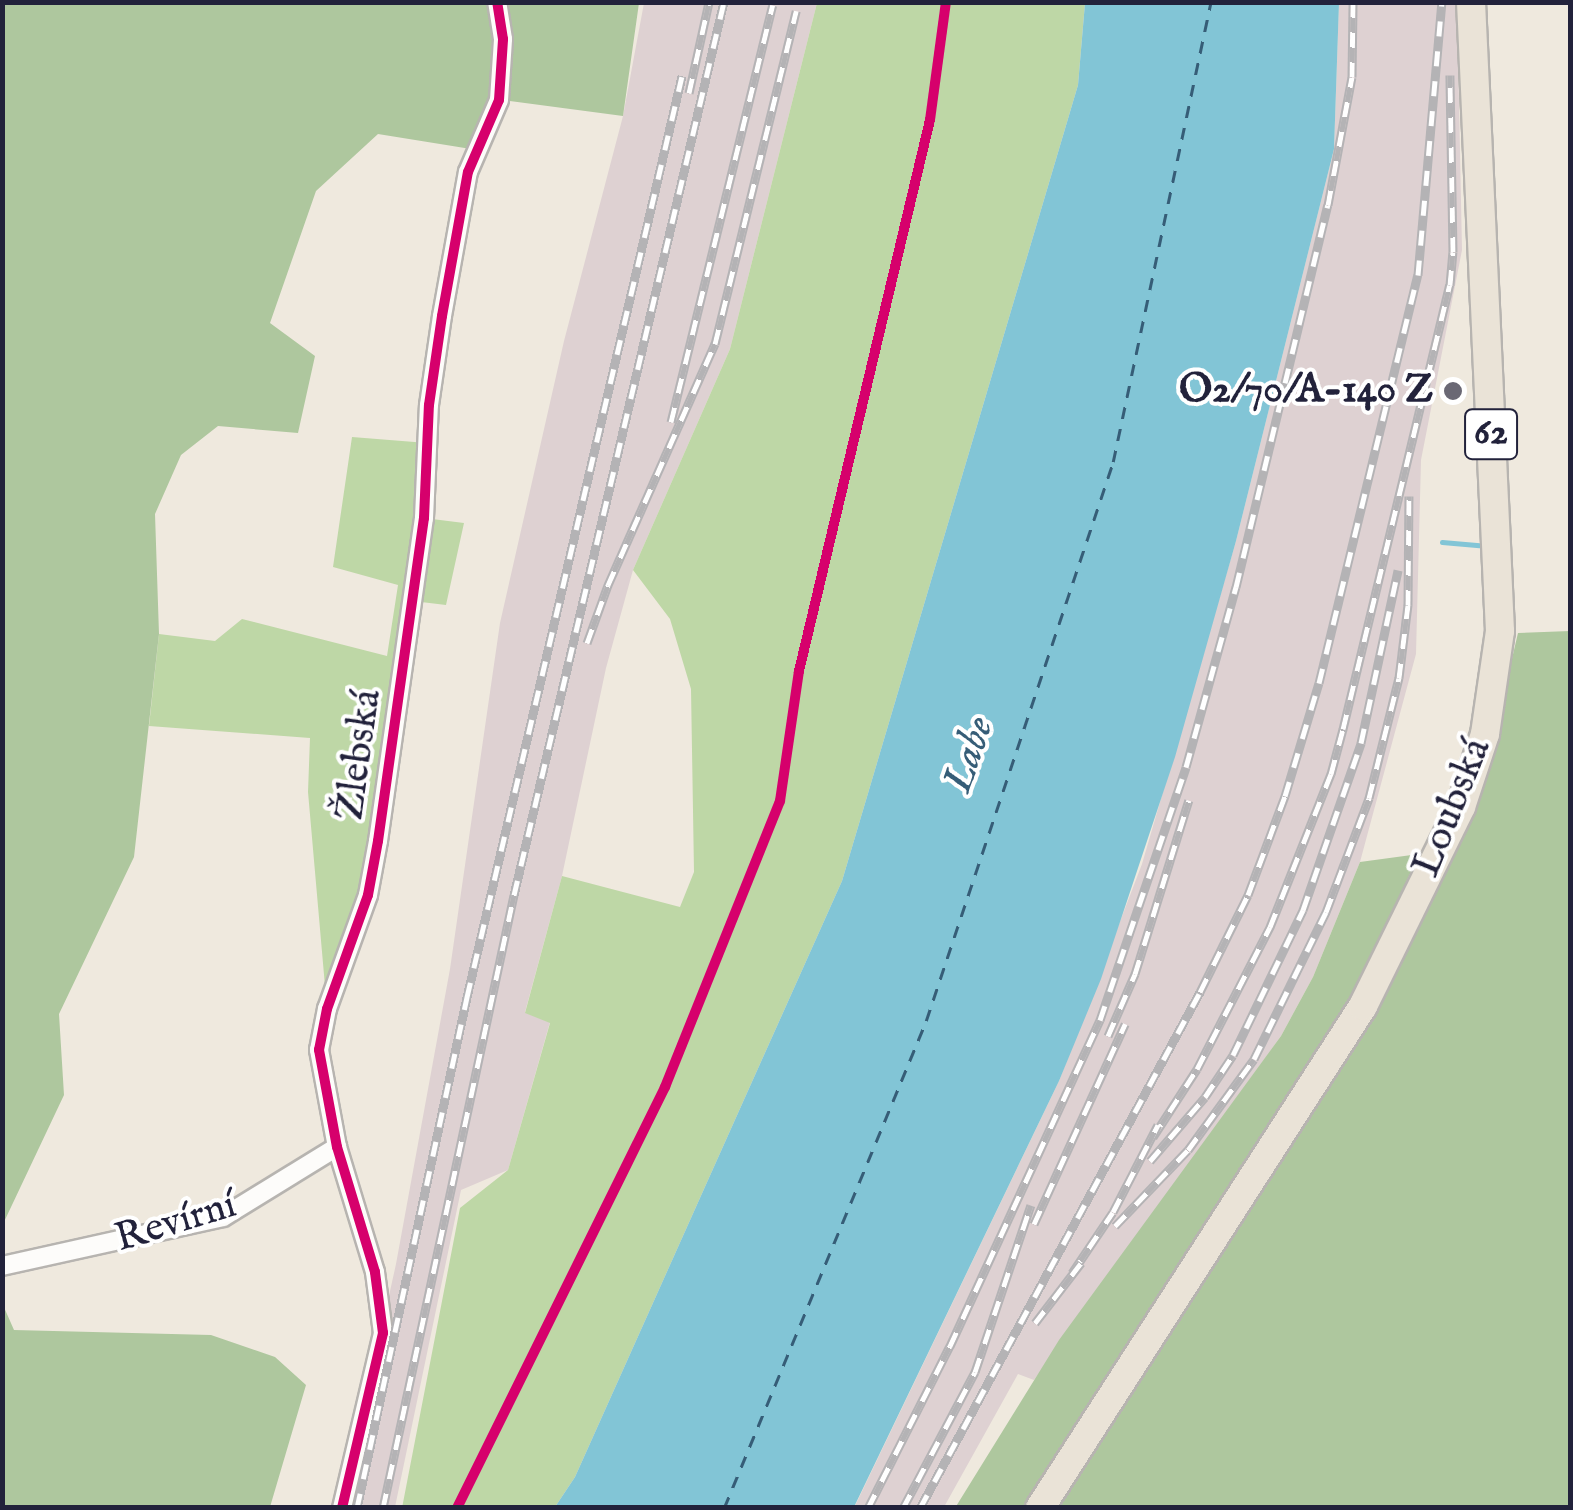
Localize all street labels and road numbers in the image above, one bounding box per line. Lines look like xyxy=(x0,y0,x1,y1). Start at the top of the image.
road number: 62 xyxy=(1464,401,1518,467)
street label: Žlebská xyxy=(327,687,393,823)
street label: Loubská xyxy=(1404,732,1502,884)
street label: Revírní xyxy=(110,1182,242,1264)

